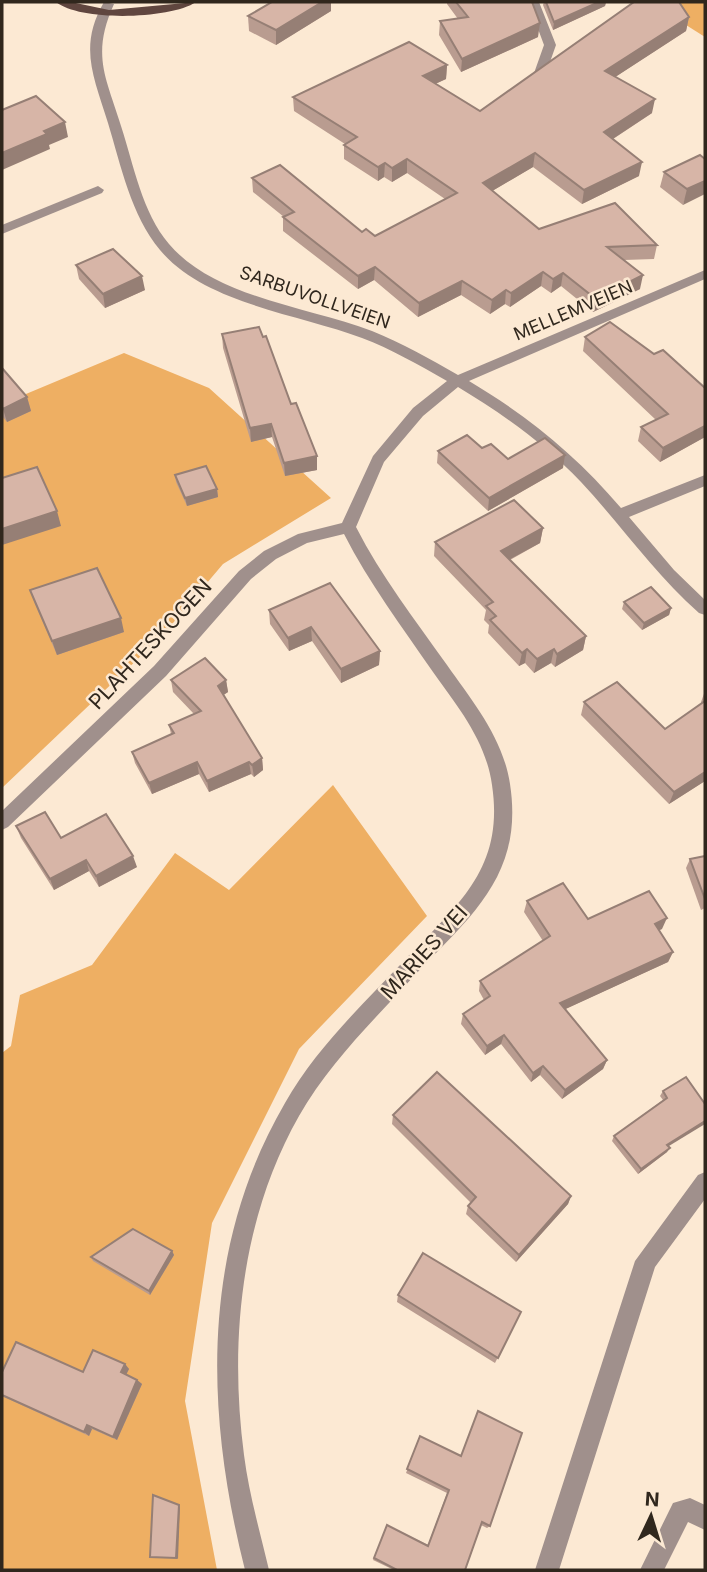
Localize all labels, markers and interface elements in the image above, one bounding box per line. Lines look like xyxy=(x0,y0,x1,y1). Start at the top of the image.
street label: SARBUVOLLVEIEN xyxy=(237,261,393,333)
street label: MELLEMVEIEN xyxy=(510,276,636,344)
street label: PLAHTESKOGEN xyxy=(83,574,217,714)
street label: MARIES VEI xyxy=(375,900,473,1004)
north arrow xyxy=(616,1481,686,1551)
text: N xyxy=(644,1488,660,1512)

